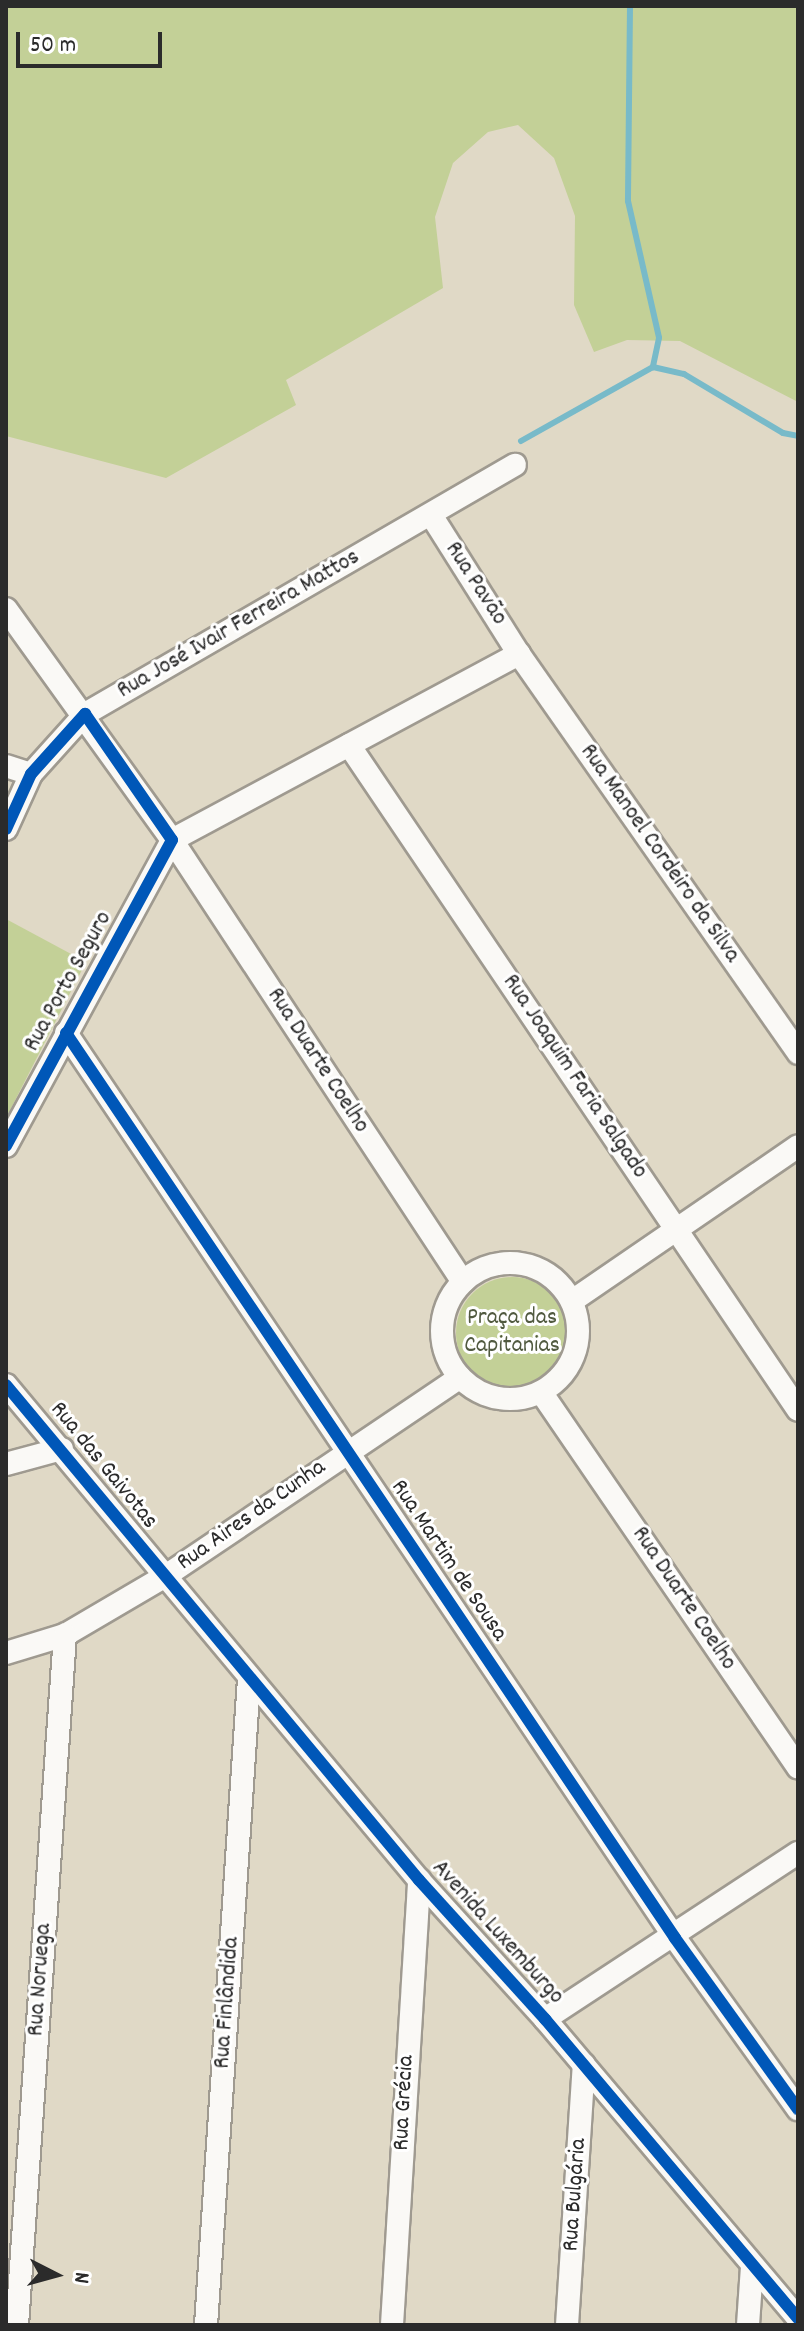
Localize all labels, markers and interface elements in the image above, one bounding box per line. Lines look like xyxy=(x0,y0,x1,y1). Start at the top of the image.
scale bar xyxy=(20,16,166,66)
text: 50 m xyxy=(30,29,76,63)
street label: Rua Pavão xyxy=(437,537,513,631)
street label: Rua José Ivair Ferreira Mattos xyxy=(113,544,365,706)
street label: Rua Manoel Cordeiro da Silva xyxy=(573,739,745,969)
street label: Rua Porto Seguro xyxy=(19,907,119,1057)
street label: Rua Joaquim Faria Salgado xyxy=(495,969,653,1185)
street label: Rua Duarte Coelho xyxy=(259,983,375,1139)
park label: Praça das Capitanias xyxy=(464,1305,560,1361)
street label: Rua das Gaivotas xyxy=(43,1396,163,1536)
street label: Rua Aires da Cunha xyxy=(172,1454,332,1578)
street label: Rua Martim de Sousa xyxy=(383,1475,513,1647)
street label: Rua Duarte Coelho xyxy=(624,1522,742,1676)
street label: Avenida Luxemburgo xyxy=(425,1855,569,2011)
street label: Rua Noruega xyxy=(23,1923,59,2037)
street label: Rua Finlândida xyxy=(209,1936,247,2070)
street label: Rua Grécia xyxy=(388,2055,422,2151)
street label: Rua Bulgária xyxy=(558,2138,594,2252)
north arrow xyxy=(16,2235,96,2315)
text: N xyxy=(64,2271,96,2285)

